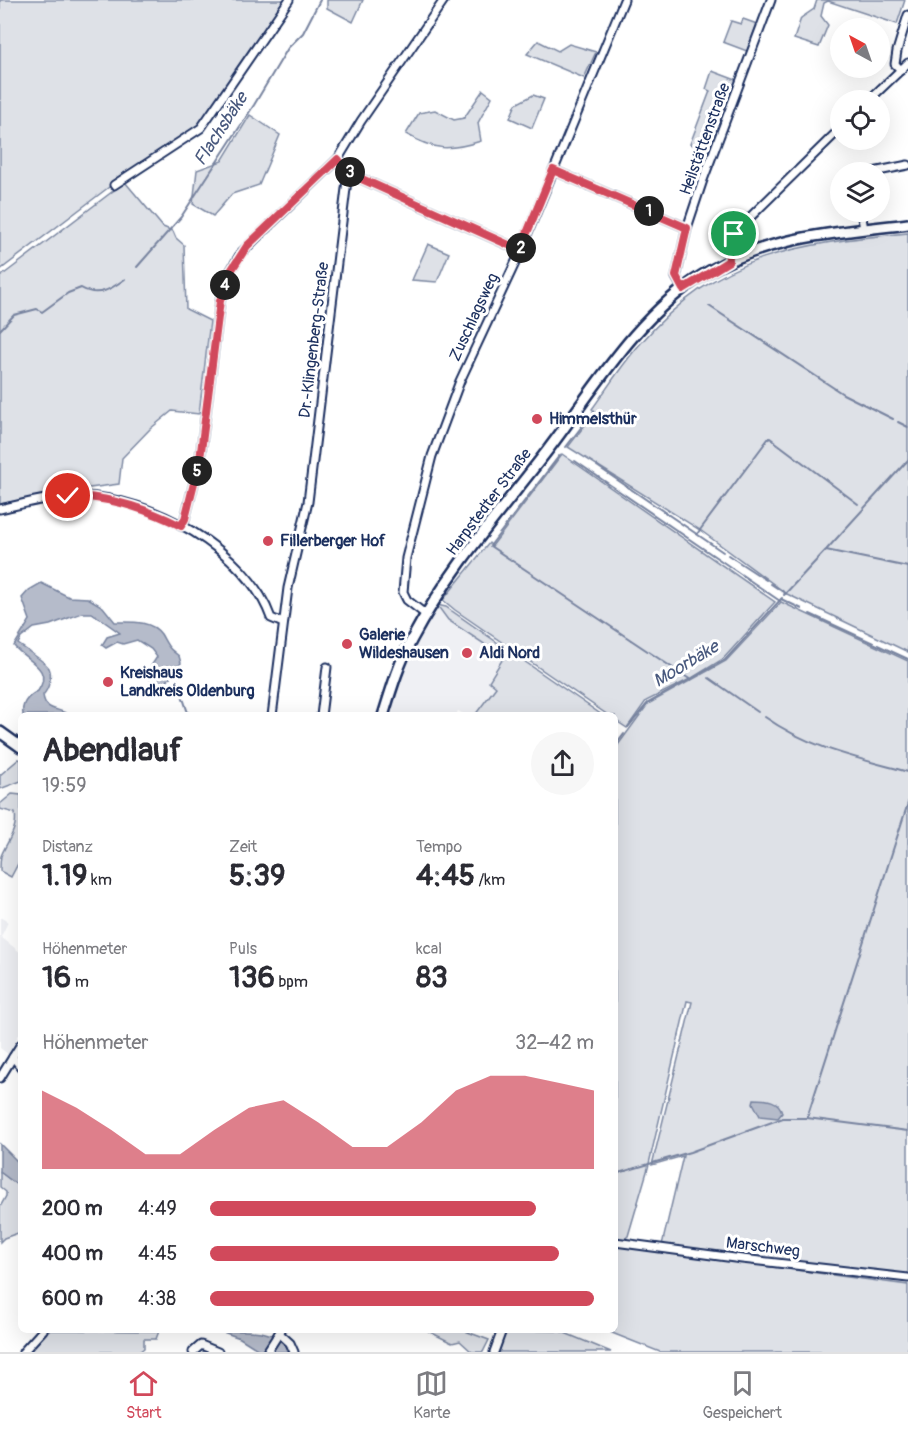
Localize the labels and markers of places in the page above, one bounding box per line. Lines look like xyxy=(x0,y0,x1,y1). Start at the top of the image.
pin: 3 xyxy=(335,157,365,187)
pin: 1 xyxy=(634,196,664,226)
pin xyxy=(708,208,759,259)
pin: 2 xyxy=(506,233,536,263)
pin: 4 xyxy=(210,270,240,300)
place label: Himmelsthür xyxy=(549,409,637,429)
marker: Himmelsthür xyxy=(530,412,544,426)
pin: 5 xyxy=(182,456,212,486)
pin xyxy=(42,470,93,521)
place label: Fillerberger Hof xyxy=(280,531,386,551)
marker: Fillerberger Hof xyxy=(261,534,275,548)
place label: Galerie Wildeshausen xyxy=(359,625,449,663)
marker: Galerie Wildeshausen xyxy=(340,637,354,651)
place label: Aldi Nord xyxy=(479,643,540,663)
marker: Aldi Nord xyxy=(460,646,474,660)
place label: Kreishaus Landkreis Oldenburg xyxy=(120,663,255,701)
marker: Kreishaus Landkreis Oldenburg xyxy=(101,675,115,689)

